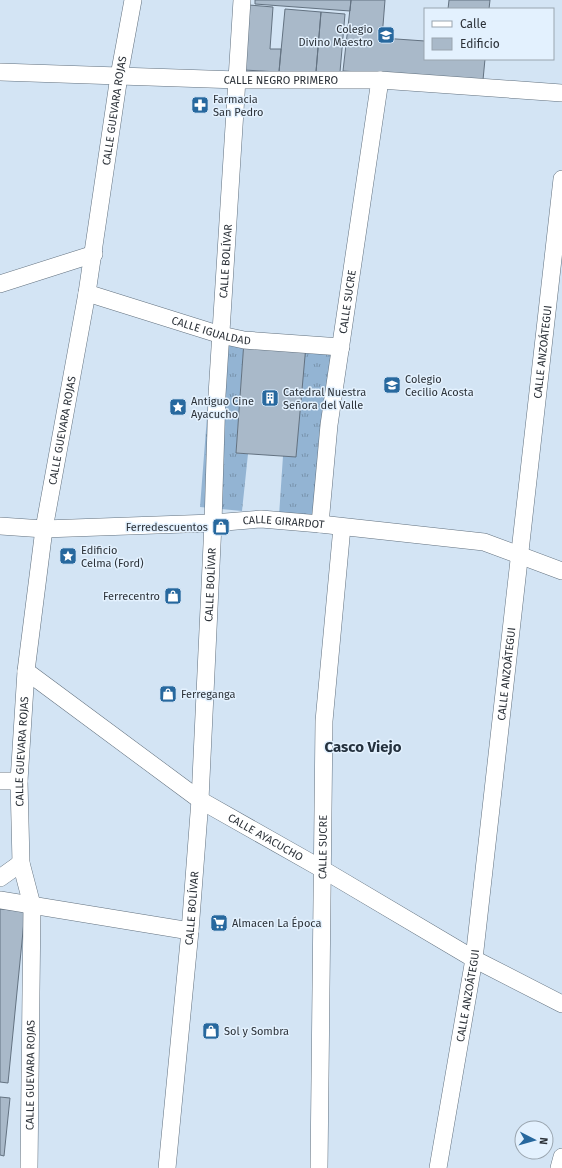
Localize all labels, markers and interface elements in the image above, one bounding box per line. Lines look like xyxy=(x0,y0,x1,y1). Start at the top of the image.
legend xyxy=(424,8,554,60)
text: Calle xyxy=(460,17,487,31)
place label: Colegio Divino Maestro xyxy=(299,23,373,49)
school or university icon: Colegio Divino Maestro xyxy=(376,25,396,45)
text: Edificio xyxy=(460,37,500,51)
street label: CALLE GUEVARA ROJAS xyxy=(100,55,130,166)
street label: CALLE NEGRO PRIMERO xyxy=(223,74,338,87)
place label: Farmacia San Pedro xyxy=(213,93,263,119)
pharmacy icon: Farmacia San Pedro xyxy=(190,95,210,115)
street label: CALLE BOLÍVAR xyxy=(217,223,235,299)
street label: CALLE SUCRE xyxy=(337,269,359,335)
street label: CALLE ANZOÁTEGUI xyxy=(531,305,555,399)
street label: CALLE IGUALDAD xyxy=(170,314,251,347)
place label: Colegio Cecilio Acosta xyxy=(405,373,474,399)
street label: CALLE GUEVARA ROJAS xyxy=(46,375,79,486)
school or university icon: Colegio Cecilio Acosta xyxy=(382,375,402,395)
place label: Catedral Nuestra Señora del Valle xyxy=(283,386,366,412)
building icon: Catedral Nuestra Señora del Valle xyxy=(260,388,280,408)
place label: Antiguo Cine Ayacucho xyxy=(191,395,254,421)
place icon: Antiguo Cine Ayacucho xyxy=(168,397,188,417)
street label: CALLE GIRARDOT xyxy=(242,513,325,531)
shop icon: Ferredescuentos xyxy=(211,517,231,537)
place label: Ferredescuentos xyxy=(126,521,208,534)
place label: Edificio Celma (Ford) xyxy=(81,544,144,570)
place icon: Edificio Celma (Ford) xyxy=(58,546,78,566)
street label: CALLE BOLÍVAR xyxy=(202,547,219,622)
shop icon: Ferrecentro xyxy=(163,586,183,606)
place label: Ferrecentro xyxy=(103,590,160,603)
street label: CALLE ANZOÁTEGUI xyxy=(495,627,518,721)
shop icon: Ferreganga xyxy=(158,684,178,704)
place label: Ferreganga xyxy=(181,688,236,701)
street label: CALLE GUEVARA ROJAS xyxy=(13,696,31,807)
district label: Casco Viejo xyxy=(324,738,402,756)
street label: CALLE AYACUCHO xyxy=(225,811,305,864)
street label: CALLE SUCRE xyxy=(316,815,330,879)
street label: CALLE BOLÍVAR xyxy=(183,870,202,946)
supermarket icon: Almacen La Época xyxy=(209,913,229,933)
place label: Almacen La Época xyxy=(232,916,321,930)
street label: CALLE ANZOÁTEGUI xyxy=(454,949,482,1043)
street label: CALLE GUEVARA ROJAS xyxy=(23,1020,38,1130)
shop icon: Sol y Sombra xyxy=(201,1021,221,1041)
place label: Sol y Sombra xyxy=(224,1025,289,1038)
north arrow xyxy=(514,1120,554,1160)
text: N xyxy=(537,1137,550,1145)

